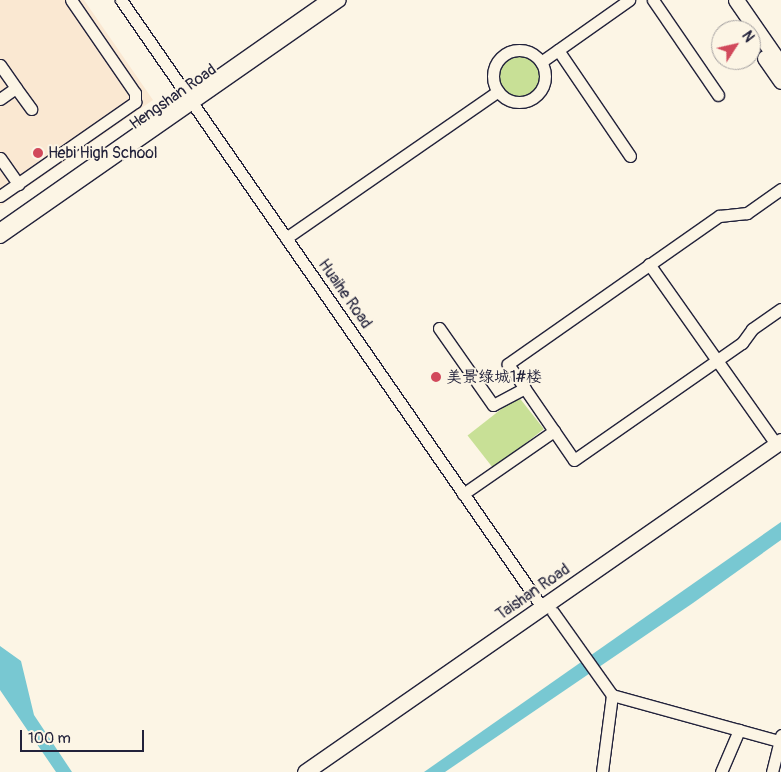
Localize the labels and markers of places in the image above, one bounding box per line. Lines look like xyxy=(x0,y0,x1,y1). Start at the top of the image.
place label: Hebi High School xyxy=(48,143,158,163)
marker: Hebi High School xyxy=(32,147,44,159)
place label: 美景绿城1#楼 xyxy=(446,367,542,387)
marker: 美景绿城1#楼 xyxy=(430,371,442,383)

